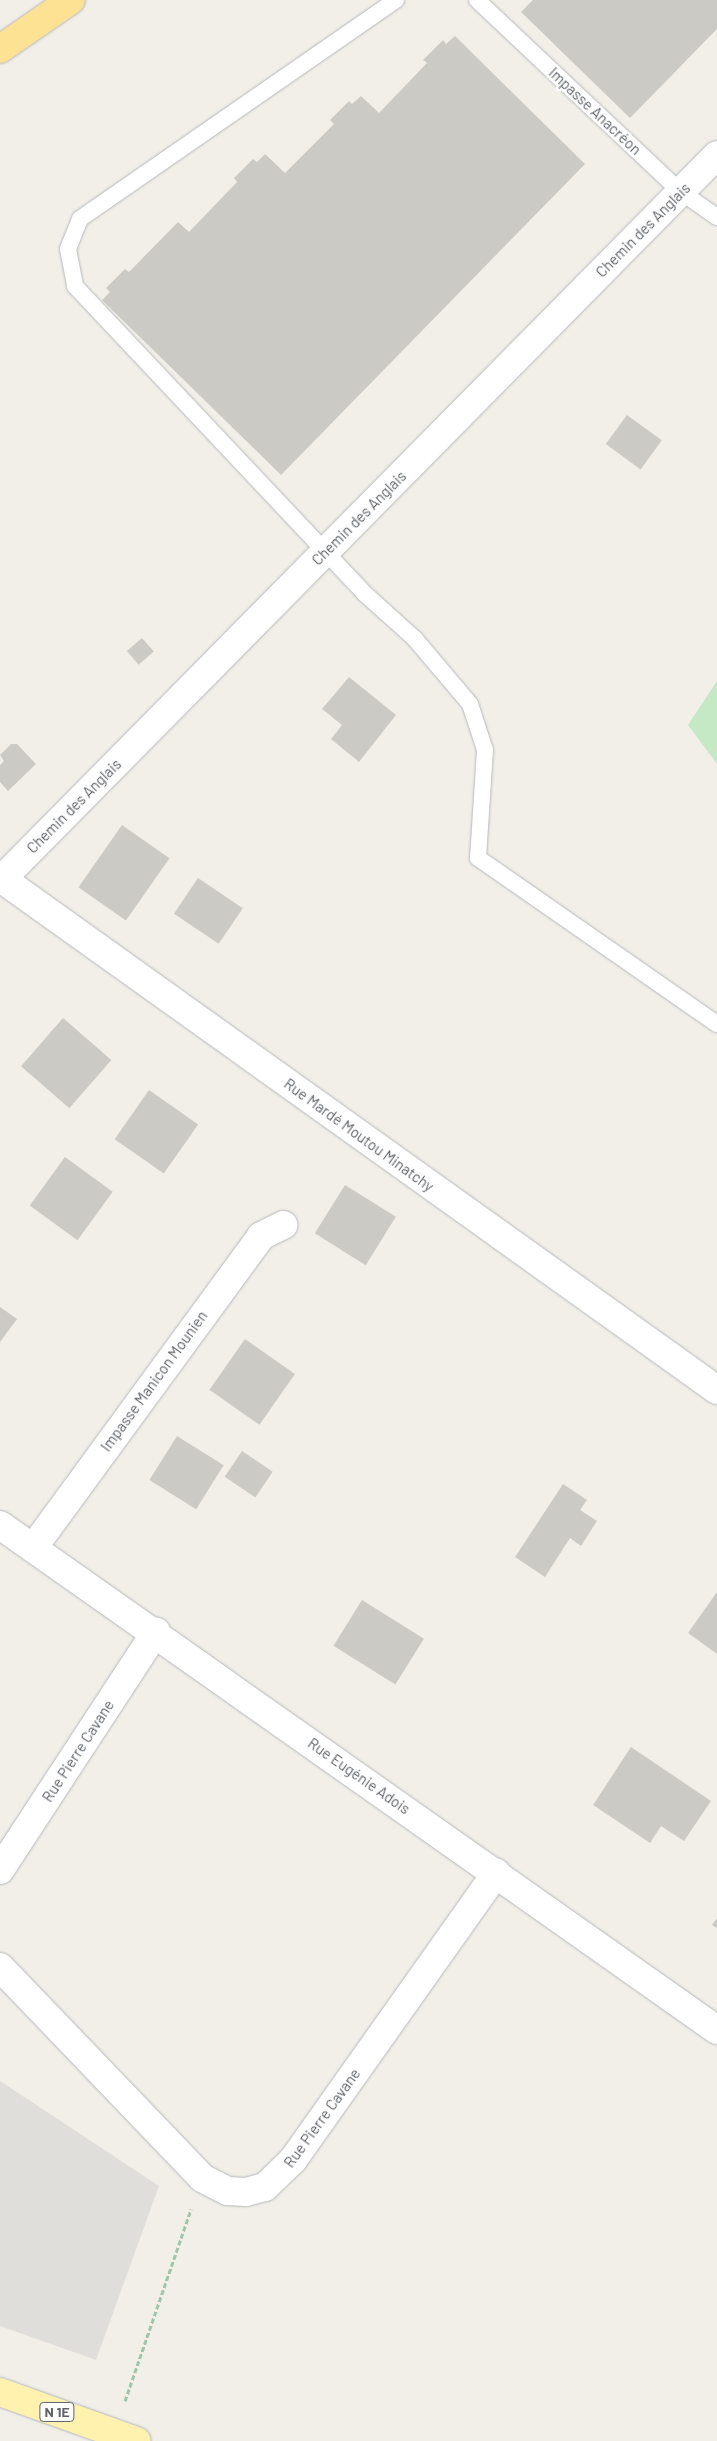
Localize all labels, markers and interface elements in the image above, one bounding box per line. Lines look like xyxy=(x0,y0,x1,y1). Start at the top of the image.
street label: Impasse Anacréon xyxy=(545,64,645,158)
street label: Chemin des Anglais xyxy=(592,179,694,281)
street label: Chemin des Anglais xyxy=(308,467,410,569)
street label: Chemin des Anglais xyxy=(23,755,125,857)
street label: Rue Mardé Moutou Minatchy xyxy=(281,1075,437,1195)
street label: Impasse Manicon Mounien xyxy=(97,1307,211,1455)
street label: Rue Pierre Cavane xyxy=(38,1697,118,1805)
street label: Rue Eugénie Adois xyxy=(304,1734,414,1818)
street label: Rue Pierre Cavane xyxy=(280,2065,364,2171)
road number: N 1E xyxy=(38,2400,76,2424)

